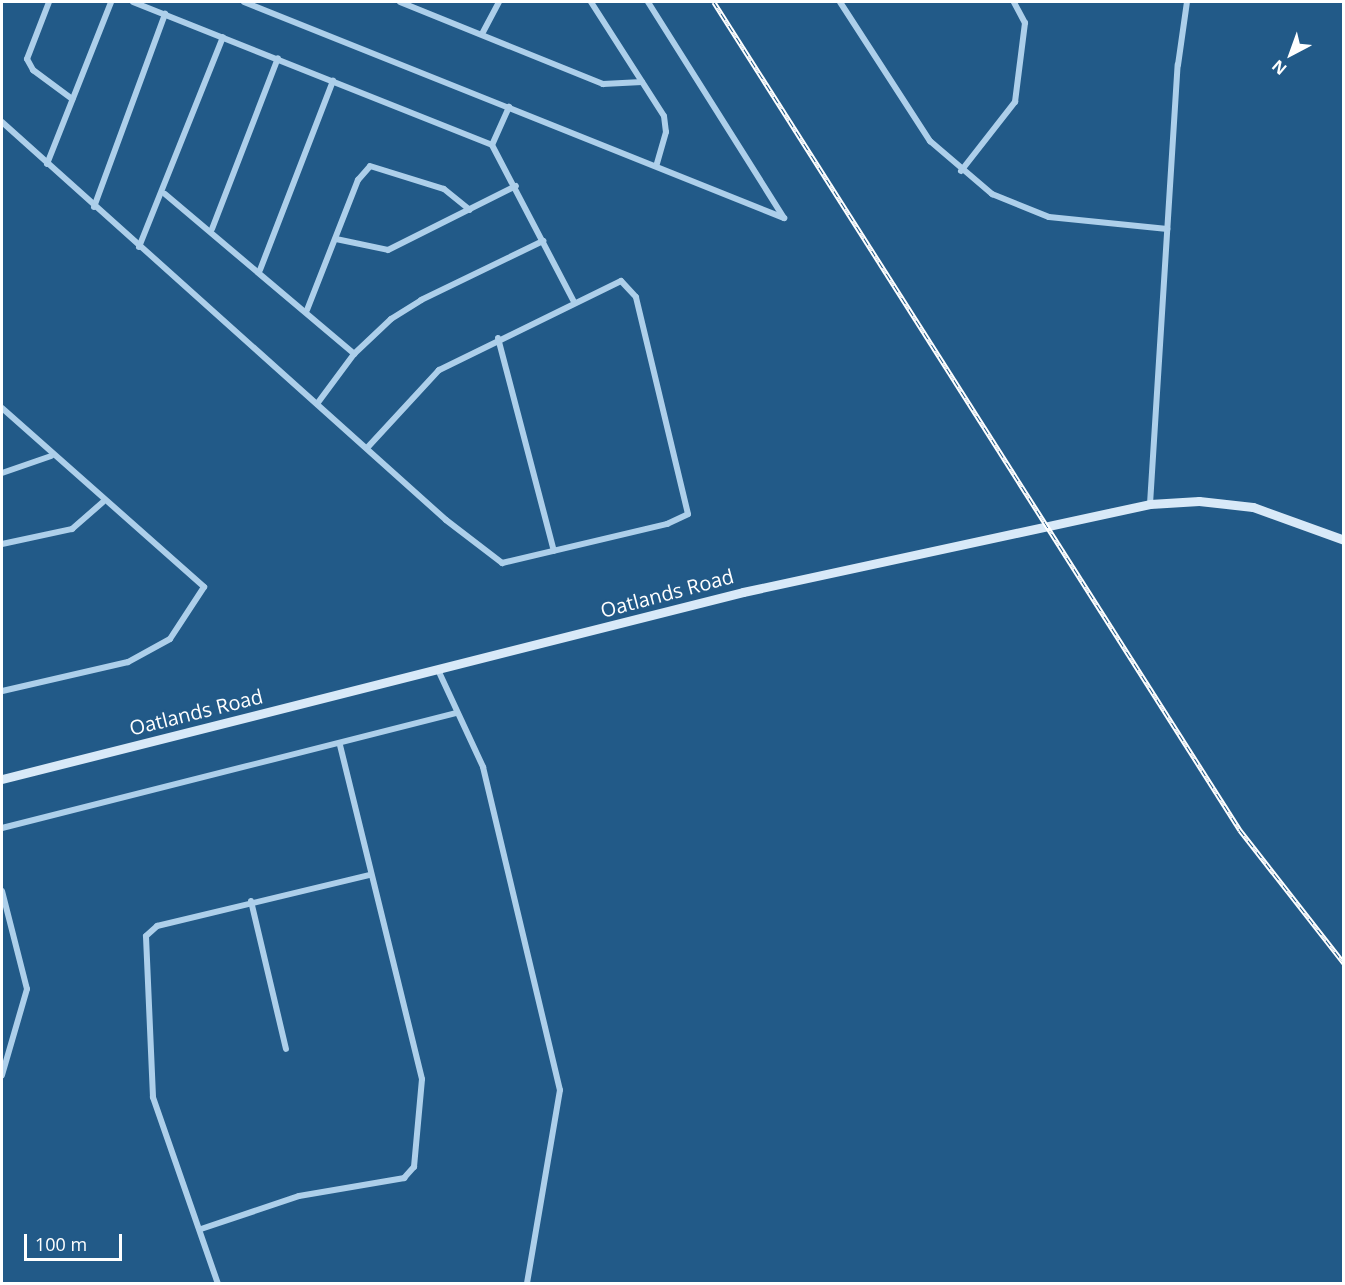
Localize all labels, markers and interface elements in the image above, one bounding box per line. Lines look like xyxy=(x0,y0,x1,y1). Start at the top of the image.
north arrow xyxy=(1261,24,1321,84)
text: N xyxy=(1267,55,1291,80)
street label: Oatlands Road xyxy=(598,564,736,622)
street label: Oatlands Road xyxy=(127,684,265,740)
scale bar xyxy=(27,1222,124,1260)
text: 100 m xyxy=(35,1232,87,1256)

